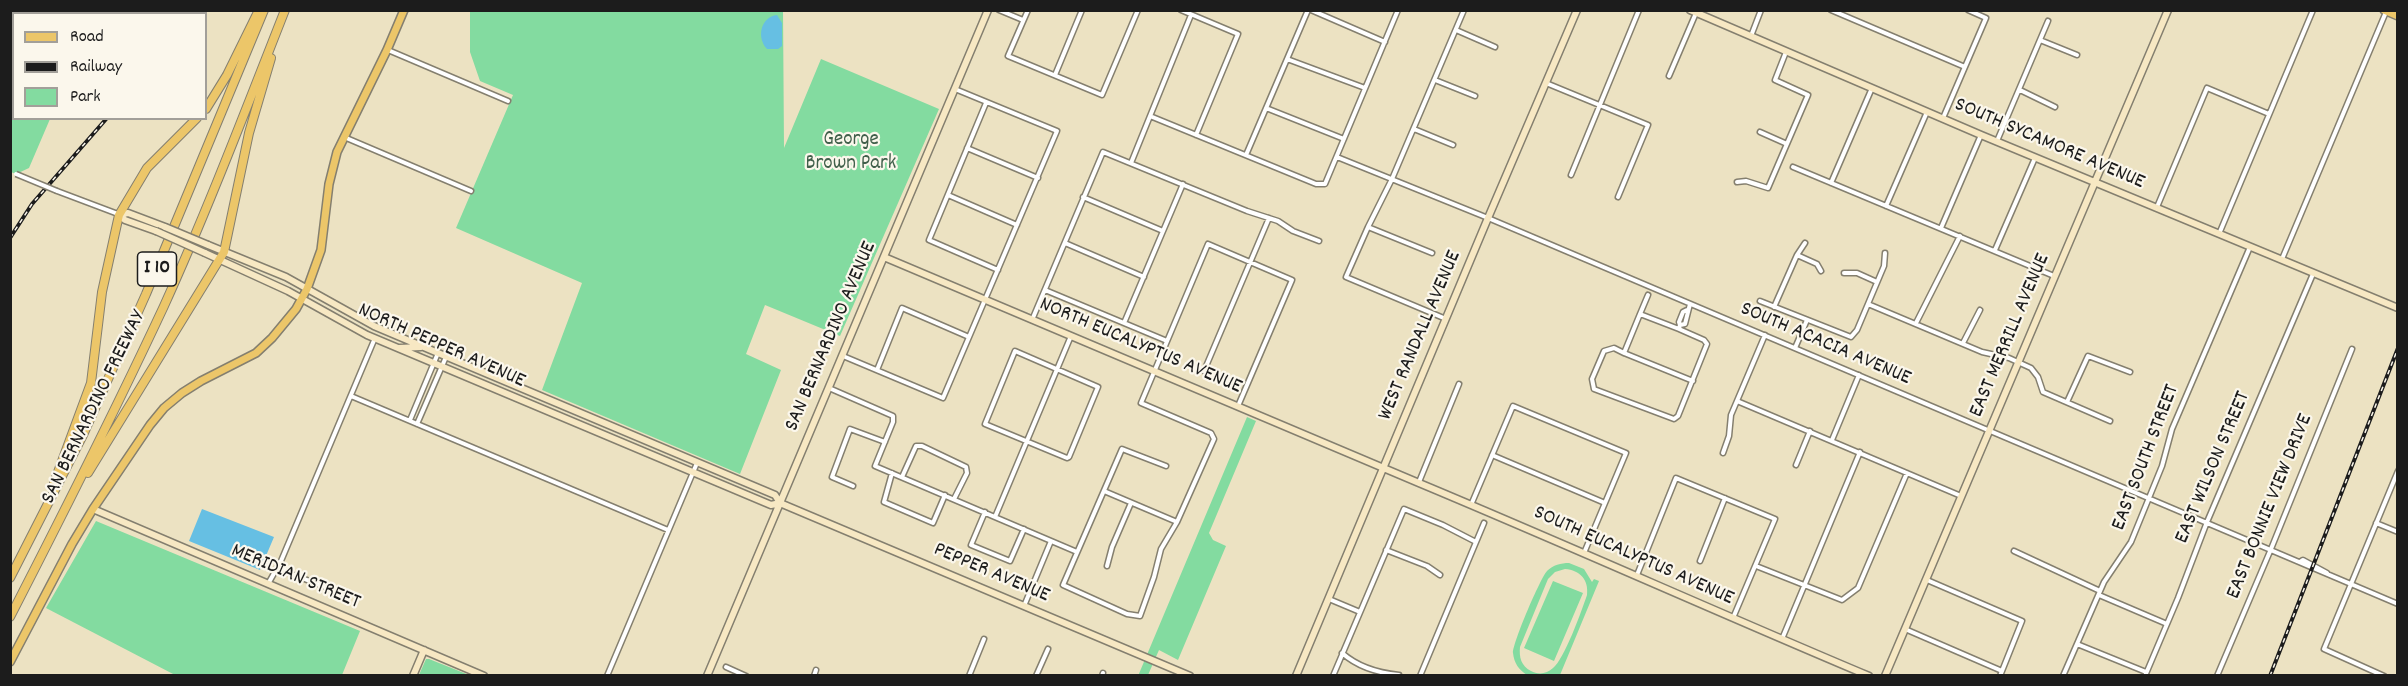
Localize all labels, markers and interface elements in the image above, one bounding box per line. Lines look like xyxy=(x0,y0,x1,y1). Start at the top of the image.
legend xyxy=(12,12,207,120)
text: Road xyxy=(70,25,104,50)
text: Railway xyxy=(70,55,122,80)
text: Park xyxy=(70,85,101,110)
street label: SOUTH SYCAMORE AVENUE xyxy=(1950,93,2148,197)
park label: George Brown Park xyxy=(806,128,896,178)
street label: SAN BERNARDINO AVENUE xyxy=(781,238,883,436)
street label: WEST RANDALL AVENUE xyxy=(1374,248,1468,424)
street label: EAST MERRILL AVENUE xyxy=(1965,250,2057,422)
road number: I 10 xyxy=(138,252,176,286)
street label: NORTH EUCALYPTUS AVENUE xyxy=(1035,293,1245,401)
street label: SOUTH ACACIA AVENUE xyxy=(1736,298,1914,392)
street label: NORTH PEPPER AVENUE xyxy=(353,299,529,395)
street label: SAN BERNARDINO FREEWAY xyxy=(37,307,153,509)
street label: EAST SOUTH STREET xyxy=(2108,381,2186,535)
street label: EAST WILSON STREET xyxy=(2171,388,2257,548)
street label: EAST BONNIE VIEW DRIVE xyxy=(2222,411,2320,603)
street label: SOUTH EUCALYPTUS AVENUE xyxy=(1529,501,1737,613)
street label: PEPPER AVENUE xyxy=(929,538,1053,610)
street label: MERIDIAN STREET xyxy=(227,539,363,617)

